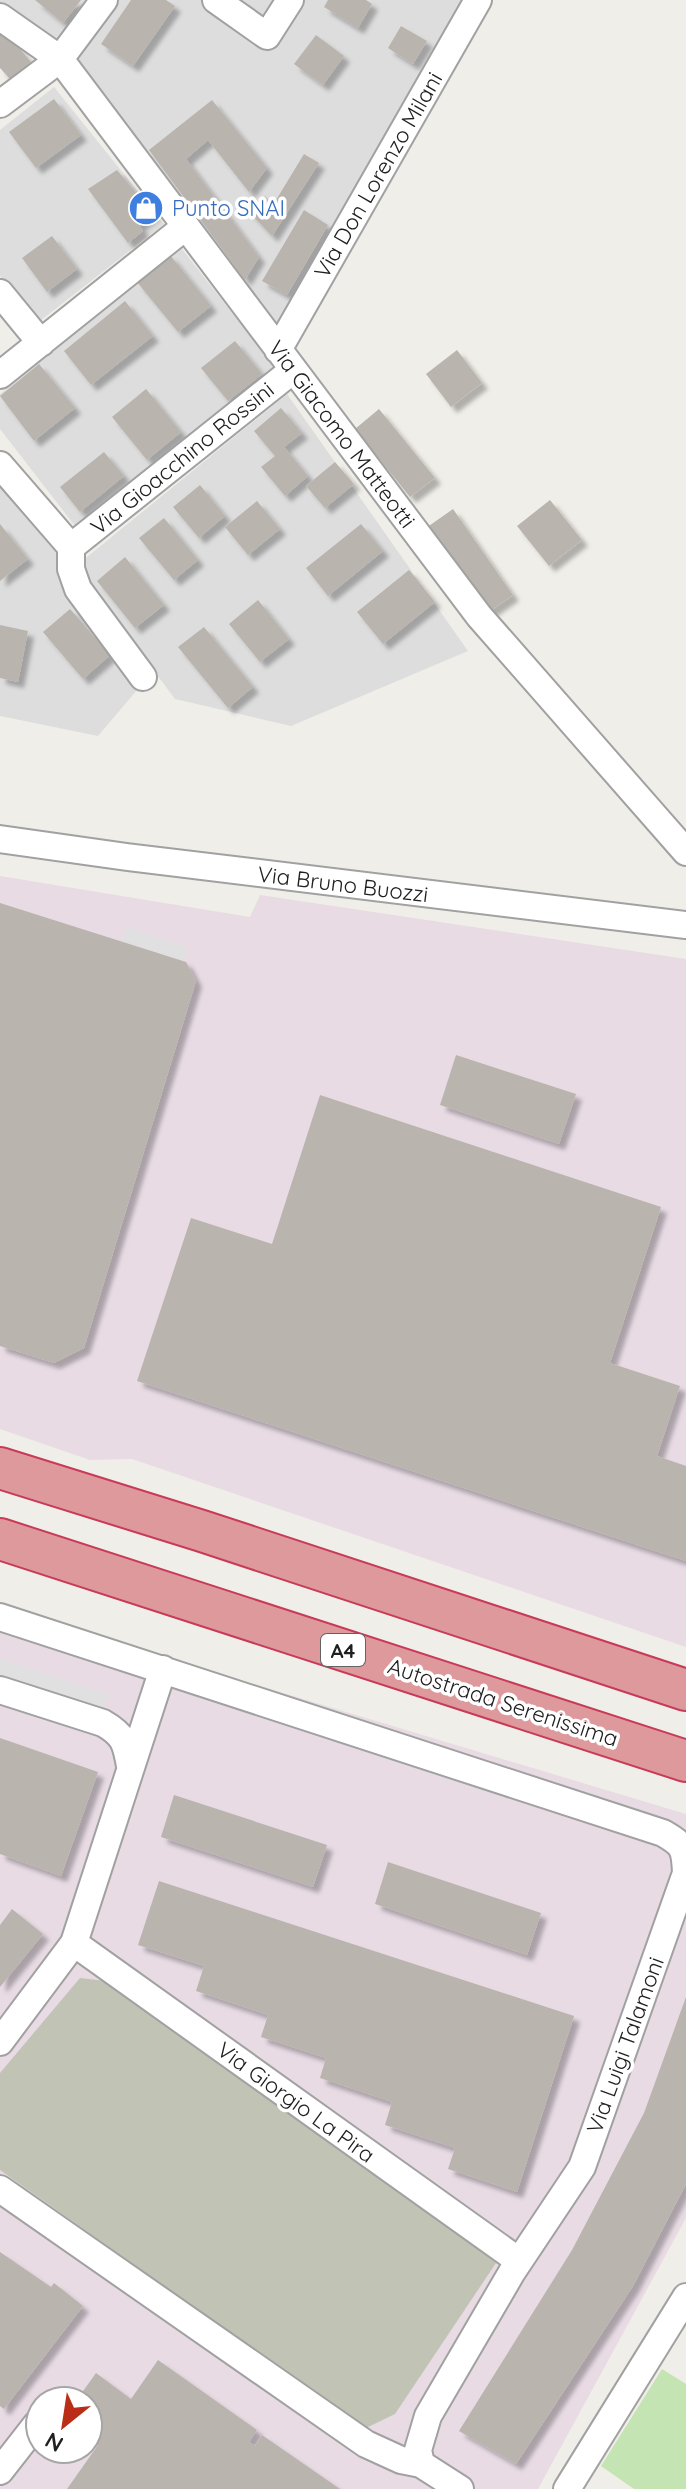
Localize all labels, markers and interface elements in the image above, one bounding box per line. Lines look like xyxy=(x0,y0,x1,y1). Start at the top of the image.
street label: Via Don Lorenzo Milani xyxy=(308,67,448,283)
shop icon: Punto SNAI xyxy=(127,189,165,227)
place label: Punto SNAI xyxy=(172,194,285,222)
street label: Via Giacomo Matteotti xyxy=(262,335,422,533)
street label: Via Gioacchino Rossini xyxy=(85,375,279,541)
street label: Via Bruno Buozzi xyxy=(256,860,430,908)
road number: A4 xyxy=(321,1634,365,1666)
street label: Autostrada Serenissima xyxy=(384,1652,622,1752)
street label: Via Luigi Talamoni xyxy=(580,1953,670,2137)
street label: Via Giorgio La Pira xyxy=(212,2035,380,2169)
north arrow xyxy=(24,2385,104,2465)
text: N xyxy=(40,2426,68,2458)

